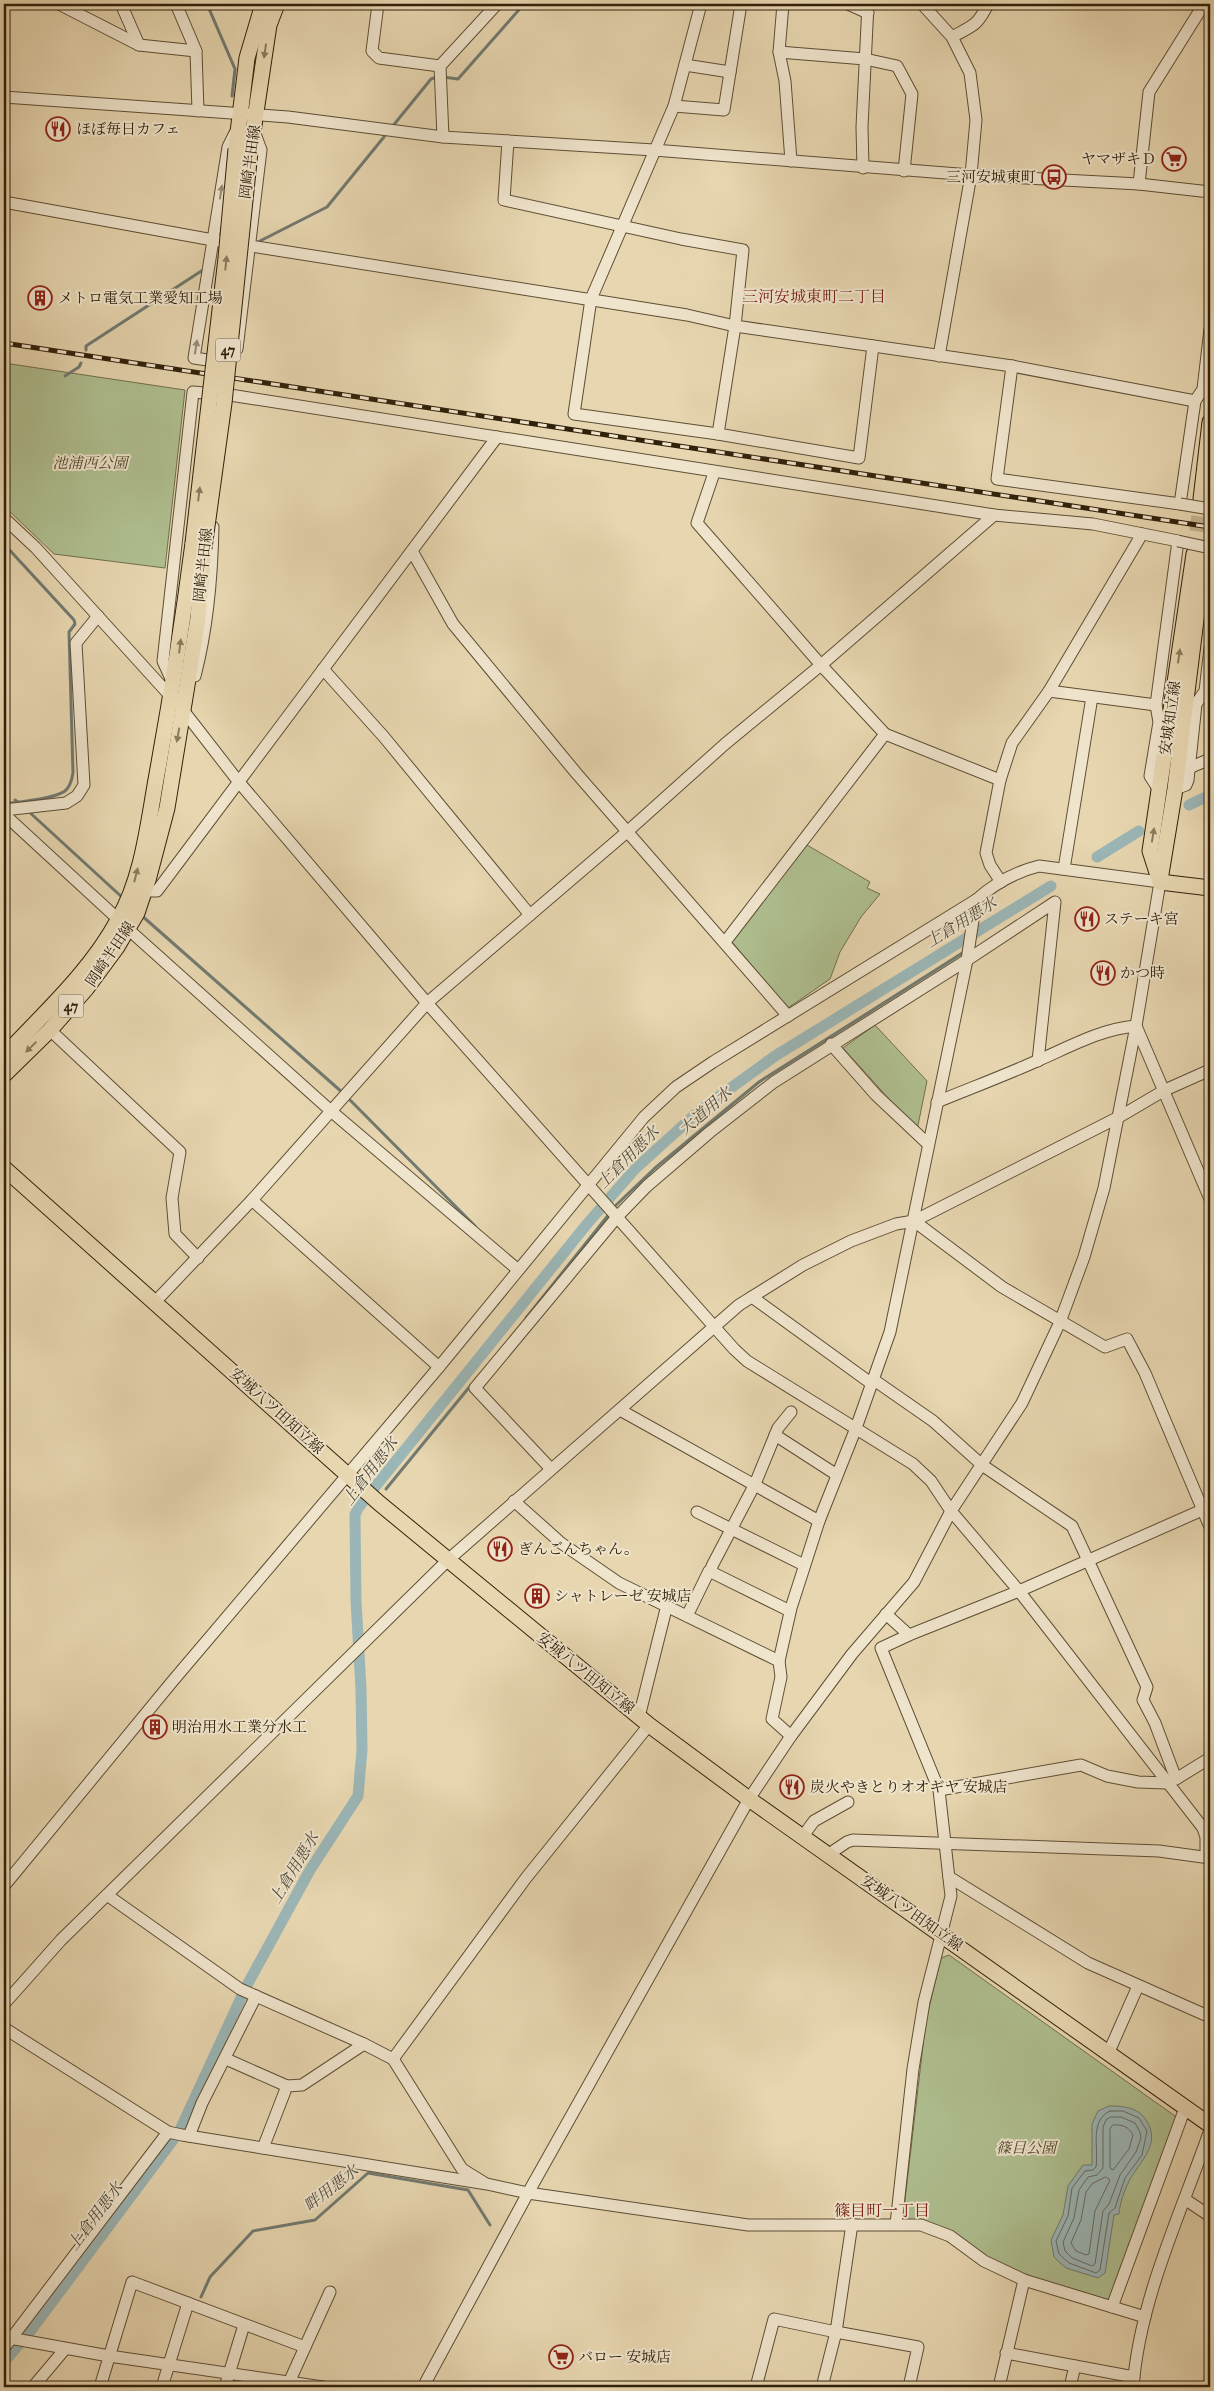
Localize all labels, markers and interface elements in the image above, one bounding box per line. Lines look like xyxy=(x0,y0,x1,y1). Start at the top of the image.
one-way arrow xyxy=(261,43,269,59)
restaurant icon: ほぼ毎日カフェ xyxy=(45,116,71,142)
place label: ほぼ毎日カフェ xyxy=(76,120,180,138)
street label: 岡崎半田線 xyxy=(236,124,264,200)
supermarket icon: ヤマザキＤ xyxy=(1161,146,1187,172)
place label: ヤマザキＤ xyxy=(1081,150,1156,168)
bus stop icon: 三河安城東町 xyxy=(1041,164,1067,190)
place label: 三河安城東町 xyxy=(946,168,1036,186)
one-way arrow xyxy=(217,184,225,200)
one-way arrow xyxy=(222,255,230,271)
building icon: メトロ電気工業愛知工場 xyxy=(27,285,53,311)
district label: 三河安城東町二丁目 xyxy=(742,287,886,306)
place label: メトロ電気工業愛知工場 xyxy=(58,289,223,307)
road number: 47 xyxy=(216,338,240,362)
one-way arrow xyxy=(192,339,200,355)
park label: 池浦西公園 xyxy=(52,454,130,472)
one-way arrow xyxy=(195,486,203,502)
street label: 岡崎半田線 xyxy=(190,527,216,603)
one-way arrow xyxy=(176,638,184,654)
one-way arrow xyxy=(1175,648,1183,664)
street label: 安城知立線 xyxy=(1156,680,1184,756)
one-way arrow xyxy=(174,727,182,743)
one-way arrow xyxy=(1149,826,1157,842)
one-way arrow xyxy=(132,867,140,882)
water label: 上倉用悪水 xyxy=(922,892,1002,951)
restaurant icon: ステーキ宮 xyxy=(1074,906,1100,932)
place label: ステーキ宮 xyxy=(1104,910,1179,928)
street label: 岡崎半田線 xyxy=(82,918,138,990)
restaurant icon: かつ時 xyxy=(1090,960,1116,986)
place label: かつ時 xyxy=(1120,964,1165,982)
road number: 47 xyxy=(58,994,84,1018)
one-way arrow xyxy=(25,1041,37,1053)
water label: 大道用水 xyxy=(675,1082,737,1139)
water label: 上倉用悪水 xyxy=(593,1121,664,1192)
street label: 安城八ツ田知立線 xyxy=(226,1364,328,1458)
water label: 上倉用悪水 xyxy=(338,1432,403,1509)
restaurant icon: ぎんごんちゃん。 xyxy=(487,1536,513,1562)
place label: ぎんごんちゃん。 xyxy=(518,1540,639,1558)
building icon: シャトレーゼ 安城店 xyxy=(524,1583,550,1609)
place label: シャトレーゼ 安城店 xyxy=(554,1587,692,1605)
street label: 安城八ツ田知立線 xyxy=(534,1628,638,1718)
building icon: 明治用水工業分水工 xyxy=(142,1714,168,1740)
place label: 明治用水工業分水工 xyxy=(172,1718,307,1736)
restaurant icon: 炭火やきとりオオギヤ 安城店 xyxy=(779,1774,805,1800)
place label: 炭火やきとりオオギヤ 安城店 xyxy=(810,1778,1008,1796)
water label: 上倉用悪水 xyxy=(265,1827,324,1907)
street label: 安城八ツ田知立線 xyxy=(858,1871,966,1955)
park label: 篠目公園 xyxy=(996,2139,1059,2157)
water label: 畔用悪水 xyxy=(300,2160,364,2215)
water label: 上倉用悪水 xyxy=(63,2177,128,2254)
district label: 篠目町一丁目 xyxy=(834,2201,930,2220)
supermarket icon: バロー 安城店 xyxy=(548,2344,574,2370)
place label: バロー 安城店 xyxy=(578,2348,671,2366)

